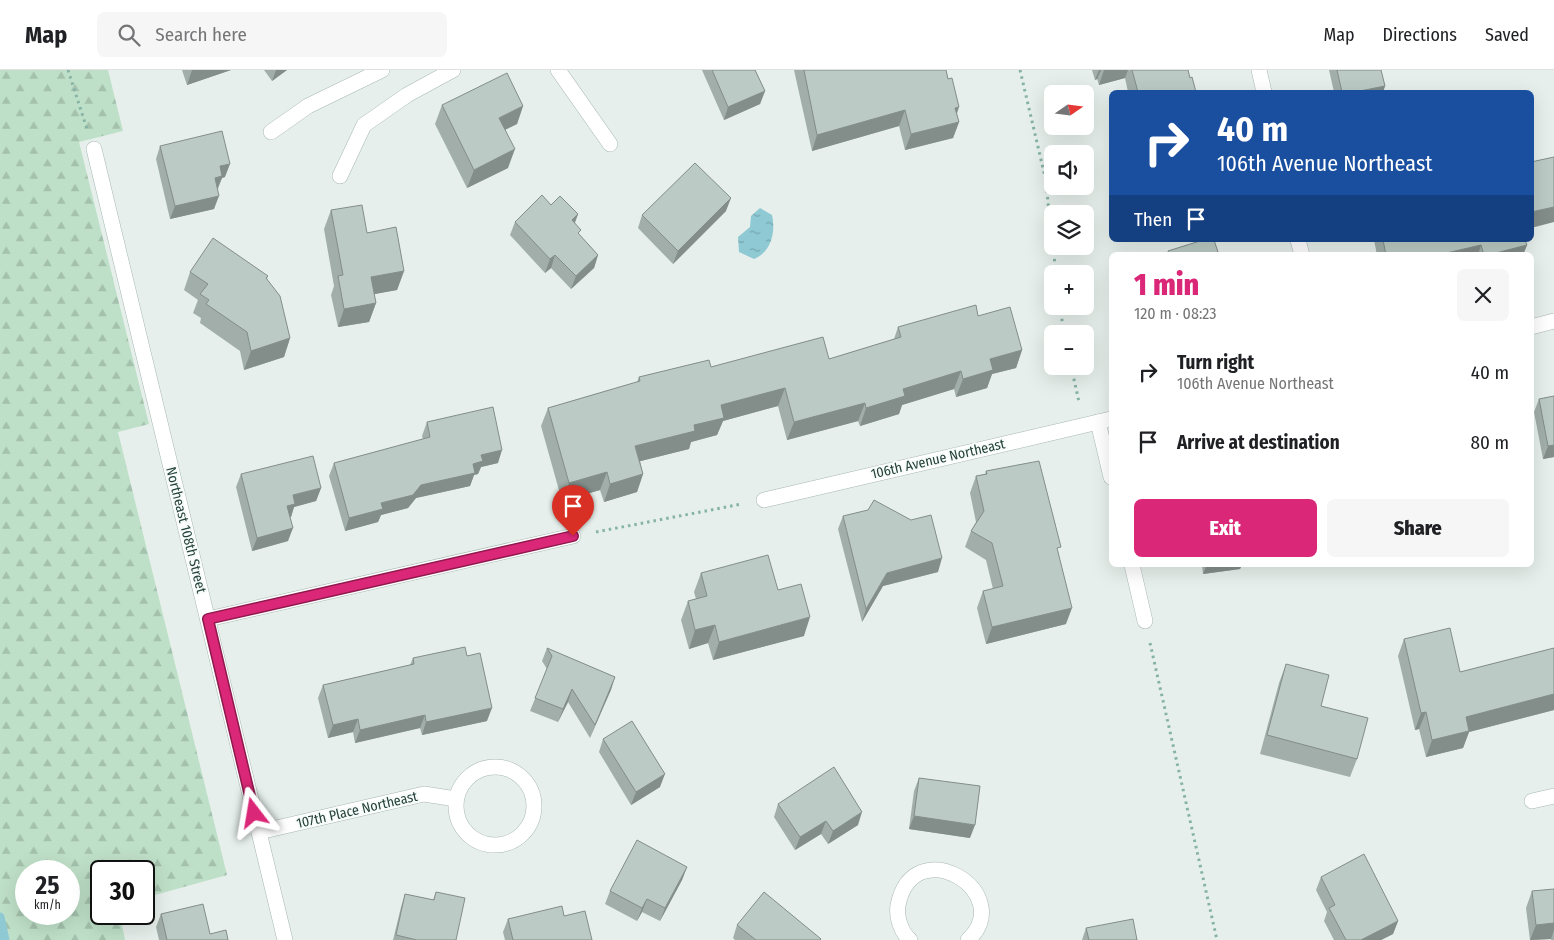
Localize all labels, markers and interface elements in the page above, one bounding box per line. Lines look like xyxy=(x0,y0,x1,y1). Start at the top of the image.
search box xyxy=(97,12,447,57)
text: Map xyxy=(25,21,67,49)
icon: search xyxy=(115,21,143,49)
text: Search here xyxy=(155,23,247,46)
text: Map xyxy=(1323,24,1355,46)
text: Directions xyxy=(1383,24,1457,46)
text: Saved xyxy=(1485,24,1529,46)
north arrow xyxy=(1044,85,1094,135)
map controls xyxy=(1044,85,1094,375)
text: 40 m xyxy=(1217,108,1288,150)
icon: right xyxy=(1134,110,1199,175)
button: sound xyxy=(1044,145,1094,195)
text: 106th Avenue Northeast xyxy=(1217,150,1432,177)
button: layers xyxy=(1044,205,1094,255)
icon: arrive xyxy=(1182,205,1210,233)
text: Then xyxy=(1134,208,1172,231)
button: + xyxy=(1044,265,1094,315)
text: 1 min xyxy=(1134,267,1199,303)
button: close xyxy=(1457,269,1509,321)
text: 120 m · 08:23 xyxy=(1134,304,1217,323)
button: − xyxy=(1044,325,1094,375)
text: Turn right xyxy=(1177,351,1254,374)
icon: right xyxy=(1134,358,1162,386)
text: 40 m xyxy=(1471,361,1509,384)
text: 106th Avenue Northeast xyxy=(1177,374,1334,393)
icon: arrive xyxy=(1134,428,1162,456)
text: Arrive at destination xyxy=(1177,431,1340,454)
text: 80 m xyxy=(1471,431,1509,454)
street label: 106th Avenue Northeast xyxy=(869,435,1007,483)
street label: Northeast 108th Street xyxy=(162,465,210,595)
pin xyxy=(552,485,594,536)
icon: arrive xyxy=(559,492,587,520)
button: Exit xyxy=(1134,499,1317,557)
button: Share xyxy=(1327,499,1509,557)
position arrow xyxy=(227,786,279,838)
street label: 107th Place Northeast xyxy=(295,788,420,832)
speed limit sign: 30 xyxy=(90,860,155,925)
text: 25 xyxy=(36,871,59,901)
text: km/h xyxy=(34,898,61,912)

